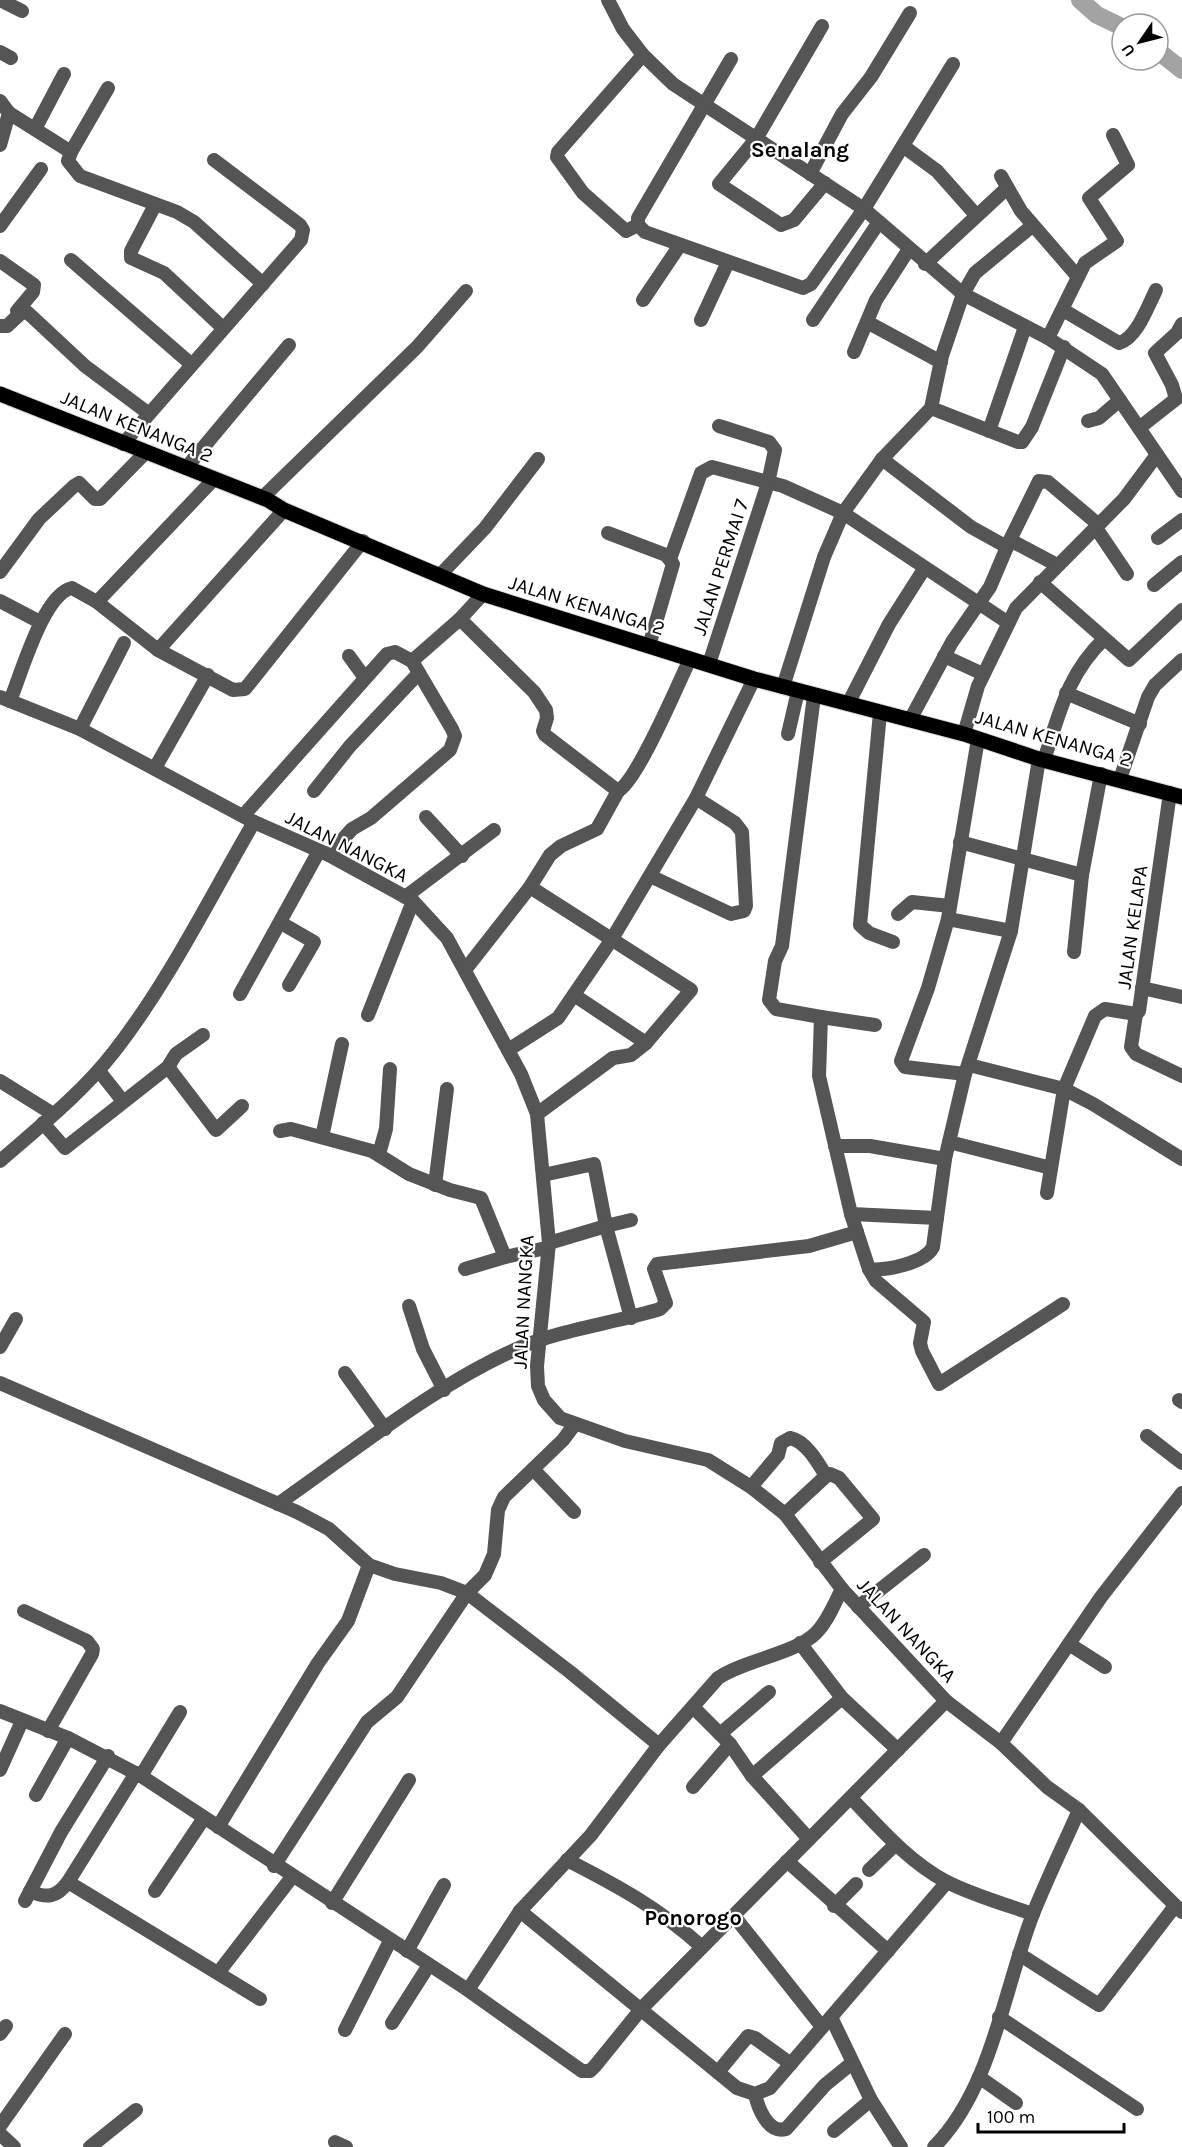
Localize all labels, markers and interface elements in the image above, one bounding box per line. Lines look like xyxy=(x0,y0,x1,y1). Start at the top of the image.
north arrow xyxy=(1110,12,1170,72)
text: U xyxy=(1117,40,1139,60)
district label: Senalang xyxy=(751,137,849,163)
street label: JALAN KENANGA 2 xyxy=(58,385,216,467)
street label: JALAN PERMAI 7 xyxy=(688,496,753,638)
street label: JALAN KENANGA 2 xyxy=(506,571,668,640)
street label: JALAN KENANGA 2 xyxy=(973,705,1135,772)
street label: JALAN NANGKA xyxy=(282,806,412,887)
street label: JALAN KELAPA xyxy=(1112,864,1153,990)
street label: JALAN NANGKA xyxy=(509,1234,538,1370)
street label: JALAN NANGKA xyxy=(852,1573,961,1687)
district label: Ponorogo xyxy=(644,1905,742,1931)
scale bar xyxy=(978,2096,1124,2134)
text: 100 m xyxy=(987,2106,1035,2128)

